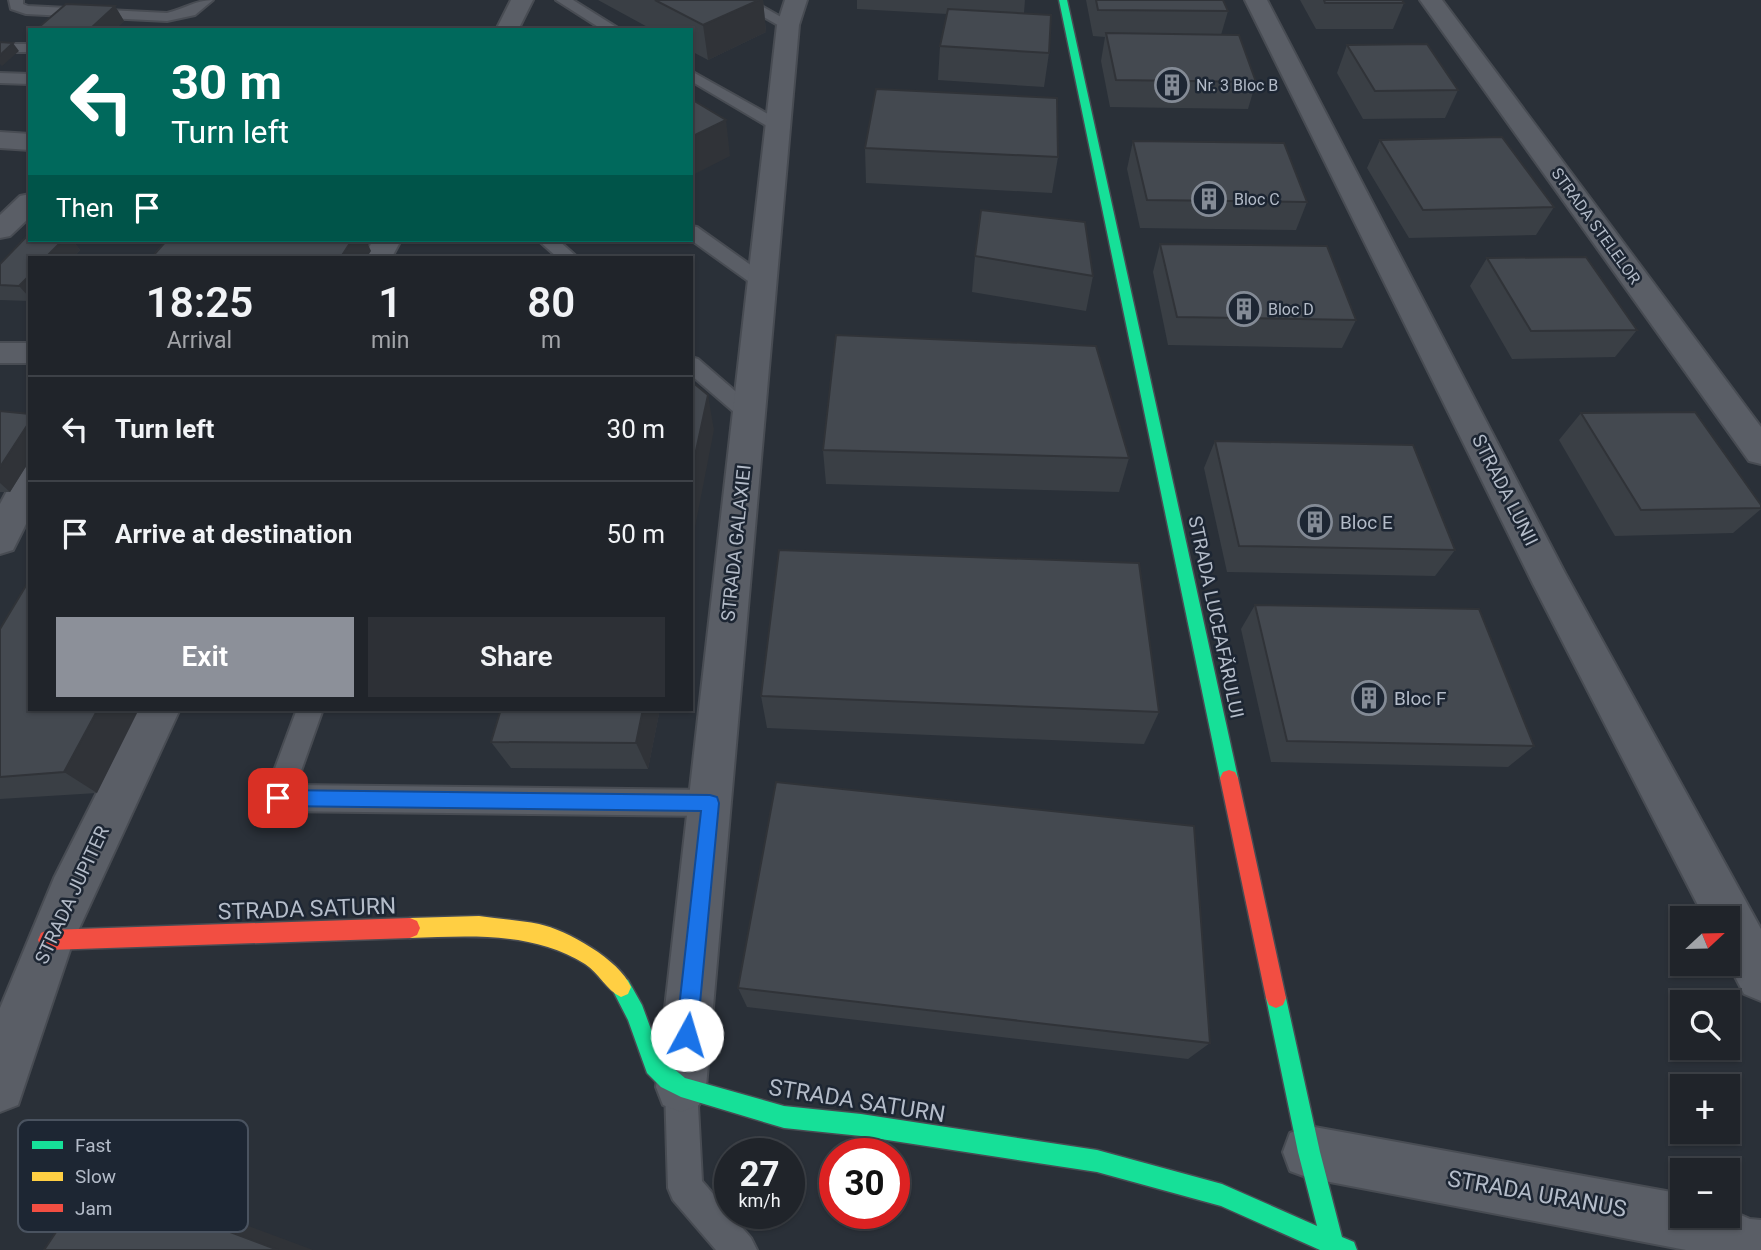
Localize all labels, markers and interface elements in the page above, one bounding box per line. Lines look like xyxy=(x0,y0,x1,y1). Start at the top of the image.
text: 30 m xyxy=(171,54,282,111)
icon: left xyxy=(56,56,147,147)
building icon: Nr. 3 Bloc B xyxy=(1153,66,1191,104)
place label: Nr. 3 Bloc B xyxy=(1196,76,1278,95)
text: Turn left xyxy=(171,113,289,151)
street label: STRADA STELELOR xyxy=(1547,164,1645,288)
building icon: Bloc C xyxy=(1190,180,1228,218)
icon: arrive xyxy=(128,189,166,227)
place label: Bloc C xyxy=(1234,190,1280,209)
text: Then xyxy=(56,193,114,223)
text: 18:25 xyxy=(146,278,253,327)
text: 1 xyxy=(378,278,402,327)
text: 80 xyxy=(527,278,575,327)
building icon: Bloc D xyxy=(1225,290,1263,328)
place label: Bloc D xyxy=(1268,300,1314,319)
text: Arrival xyxy=(167,327,232,354)
text: min xyxy=(371,327,409,354)
text: m xyxy=(541,327,561,354)
icon: left xyxy=(56,410,94,448)
text: Turn left xyxy=(115,414,214,444)
text: 30 m xyxy=(607,414,665,444)
street label: STRADA LUNII xyxy=(1467,430,1543,550)
street label: STRADA GALAXIEI xyxy=(716,464,756,622)
building icon: Bloc E xyxy=(1296,503,1334,541)
place label: Bloc E xyxy=(1340,511,1393,534)
street label: STRADA LUCEAFĂRULUI xyxy=(1183,514,1249,720)
icon: arrive xyxy=(56,515,94,553)
text: Arrive at destination xyxy=(115,519,352,549)
text: 50 m xyxy=(607,519,665,549)
button: Exit xyxy=(56,617,354,697)
button: Share xyxy=(368,617,665,697)
building icon: Bloc F xyxy=(1350,679,1388,717)
place label: Bloc F xyxy=(1394,687,1446,710)
pin xyxy=(248,768,308,828)
icon: arrive xyxy=(259,779,297,817)
street label: STRADA JUPITER xyxy=(30,822,114,968)
street label: STRADA SATURN xyxy=(217,892,397,926)
north arrow xyxy=(1670,906,1740,976)
map controls xyxy=(1670,906,1740,1228)
button: search xyxy=(1670,990,1740,1060)
position arrow xyxy=(650,998,724,1072)
street label: STRADA SATURN xyxy=(767,1074,947,1128)
button: + xyxy=(1670,1074,1740,1144)
legend xyxy=(18,1120,248,1232)
text: Fast xyxy=(75,1134,112,1157)
speed limit sign: 30 xyxy=(819,1138,910,1229)
text: 27 xyxy=(739,1154,780,1195)
button: − xyxy=(1670,1158,1740,1228)
text: Slow xyxy=(75,1165,116,1188)
street label: STRADA URANUS xyxy=(1445,1165,1629,1223)
text: km/h xyxy=(738,1190,781,1211)
text: Jam xyxy=(75,1197,112,1220)

